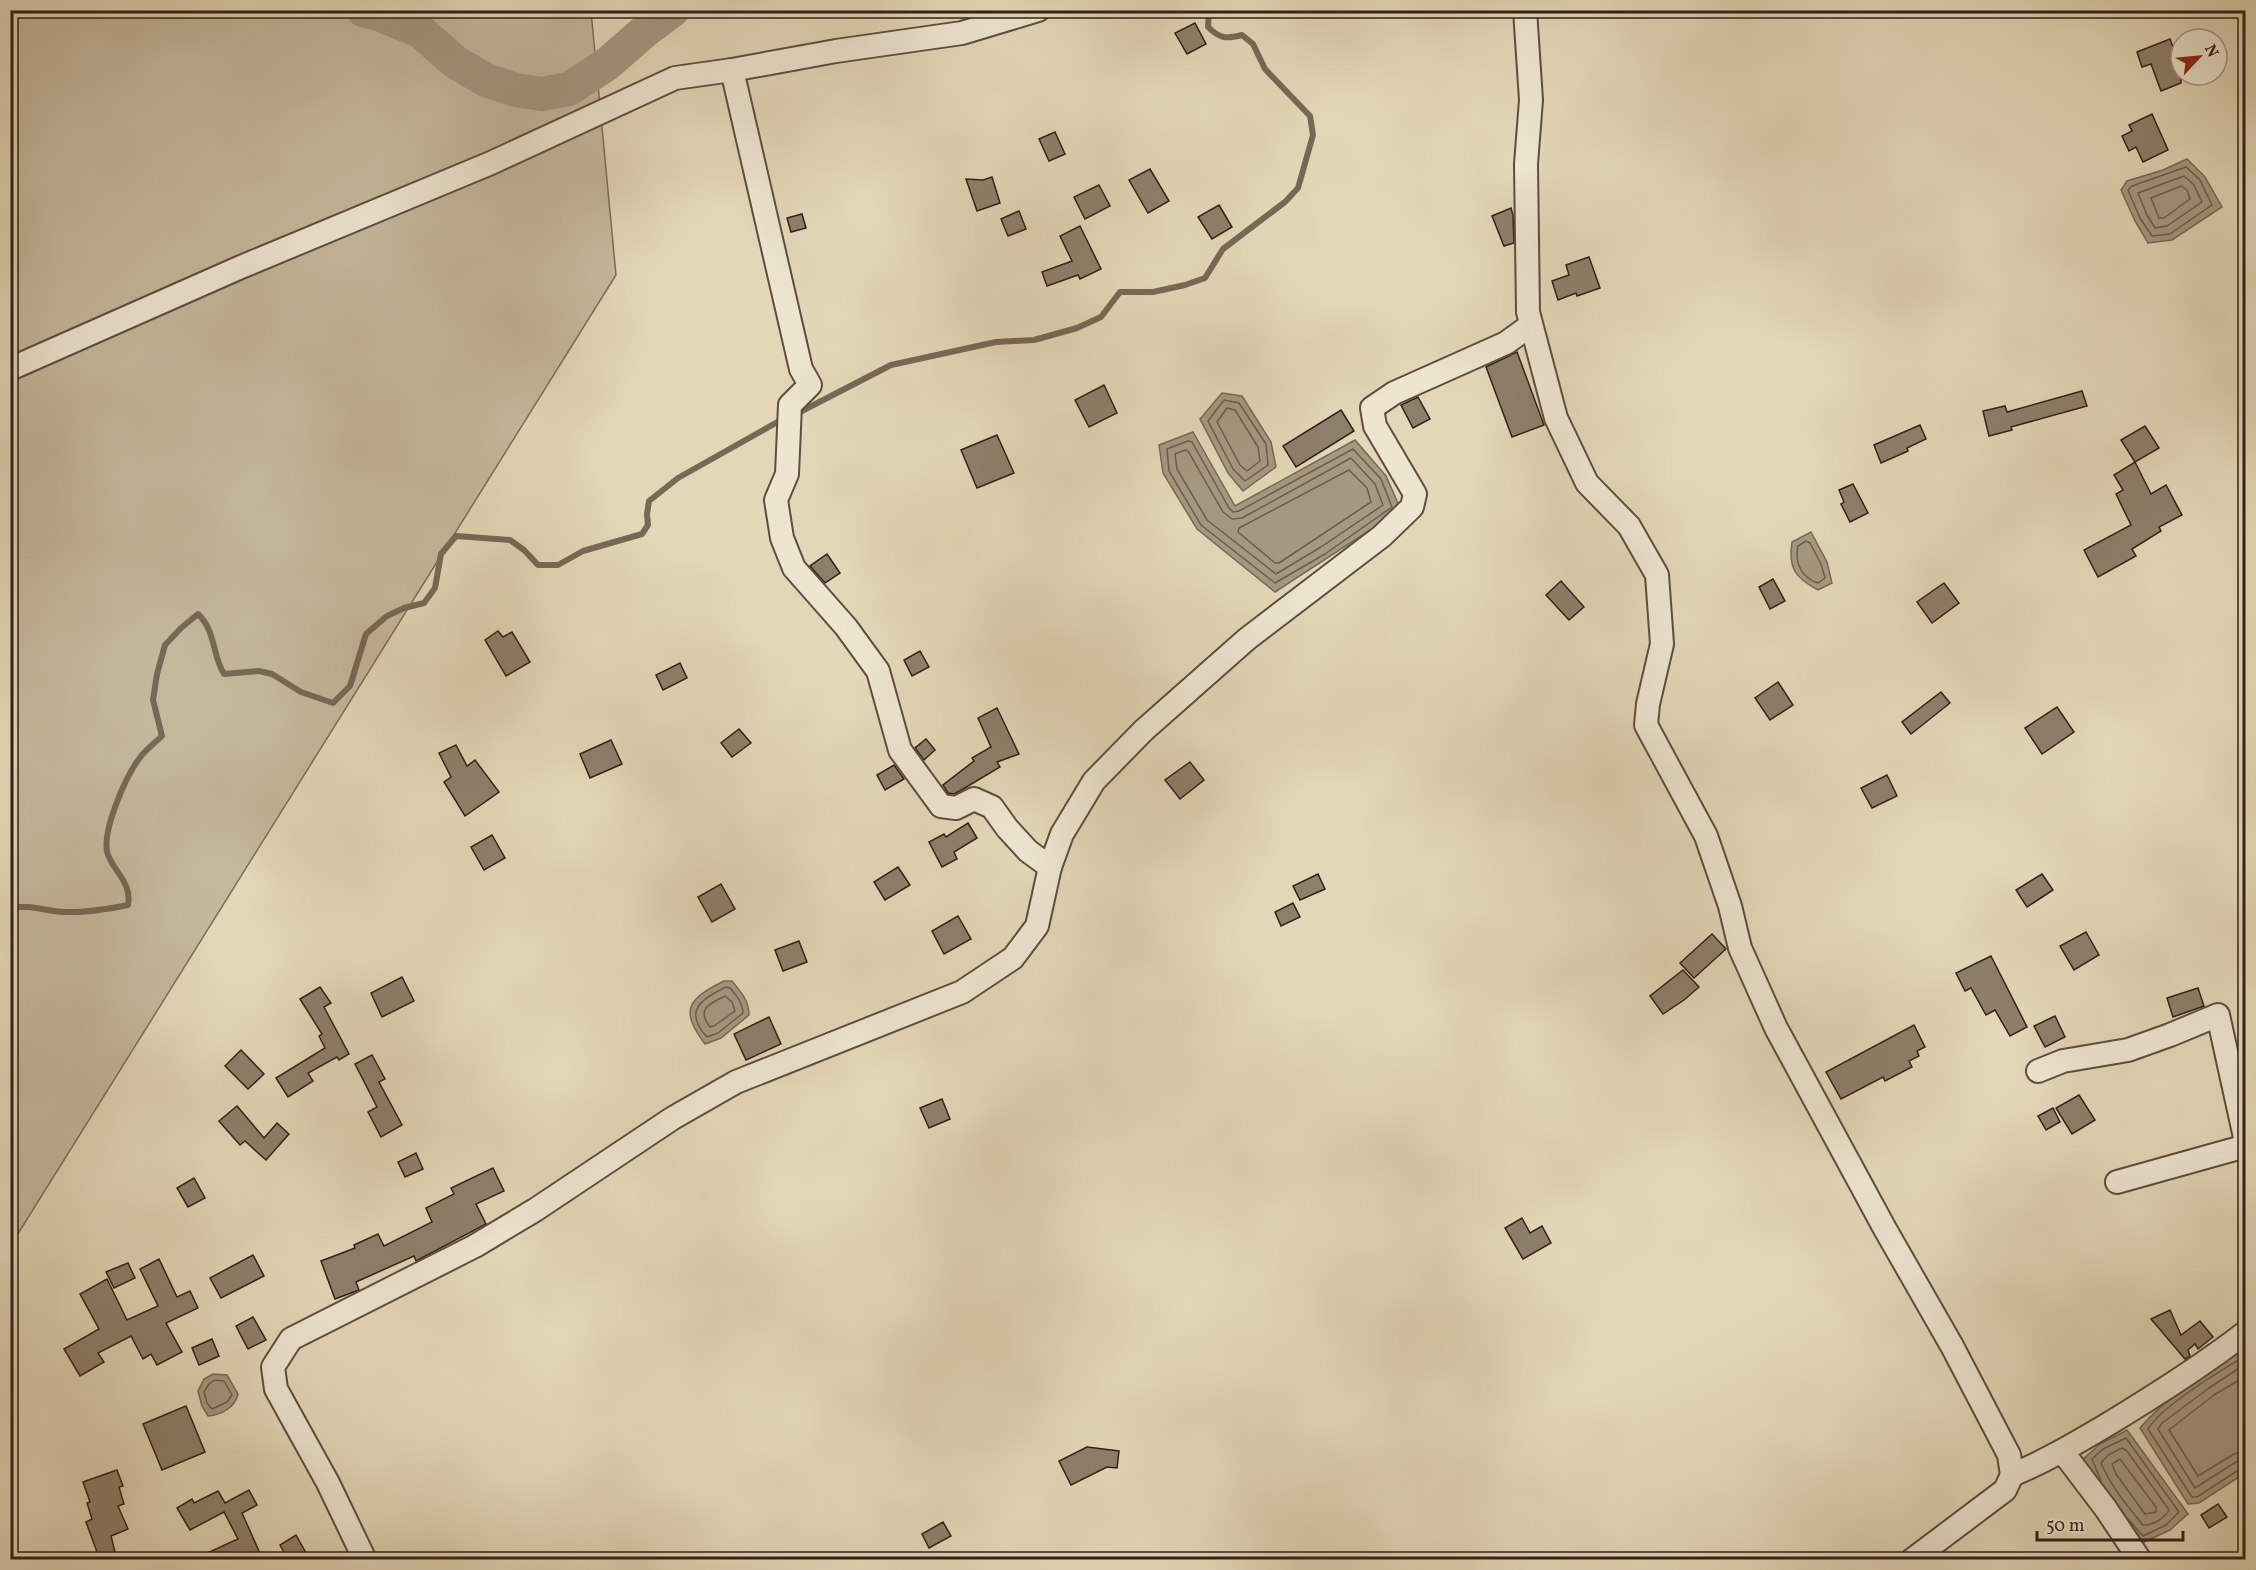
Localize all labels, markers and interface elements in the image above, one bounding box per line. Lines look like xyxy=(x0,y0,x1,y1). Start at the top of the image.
north arrow xyxy=(2169,27,2229,87)
text: N xyxy=(2198,41,2223,62)
scale bar xyxy=(2037,1504,2182,1542)
text: 50 m xyxy=(2046,1514,2085,1539)

